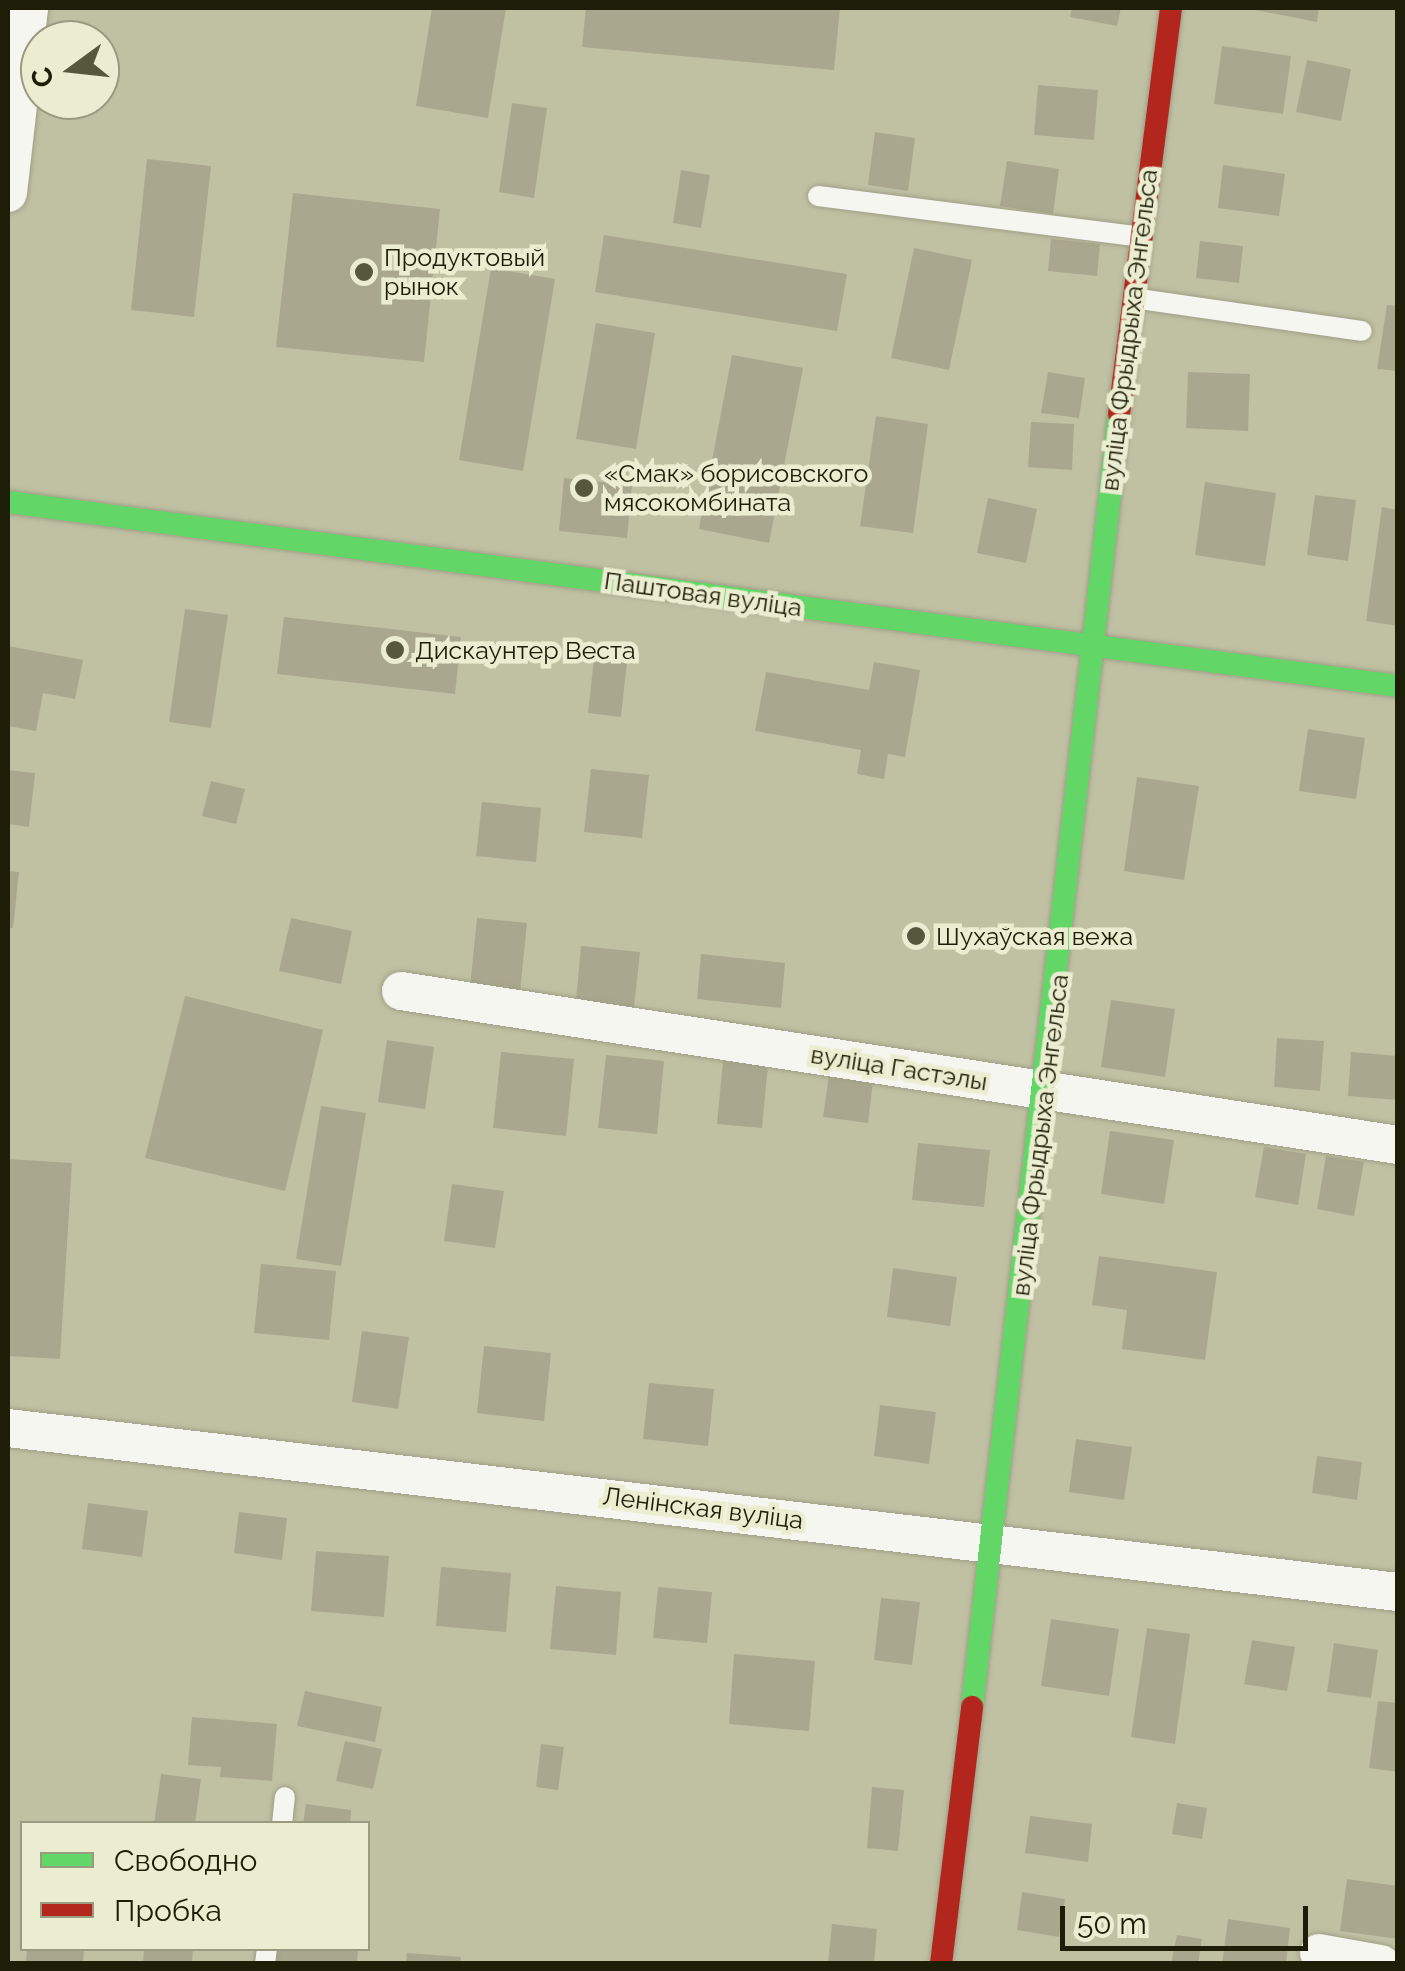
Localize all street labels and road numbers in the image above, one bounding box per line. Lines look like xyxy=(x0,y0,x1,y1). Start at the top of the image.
street label: вуліца Фрыдрыха Энгельса xyxy=(1094,167,1164,493)
street label: Паштовая вуліца xyxy=(602,565,804,623)
street label: вуліца Фрыдрыха Энгельса xyxy=(1005,972,1075,1298)
street label: вуліца Гастэлы xyxy=(809,1039,989,1097)
street label: Ленінская вуліца xyxy=(601,1481,805,1535)

